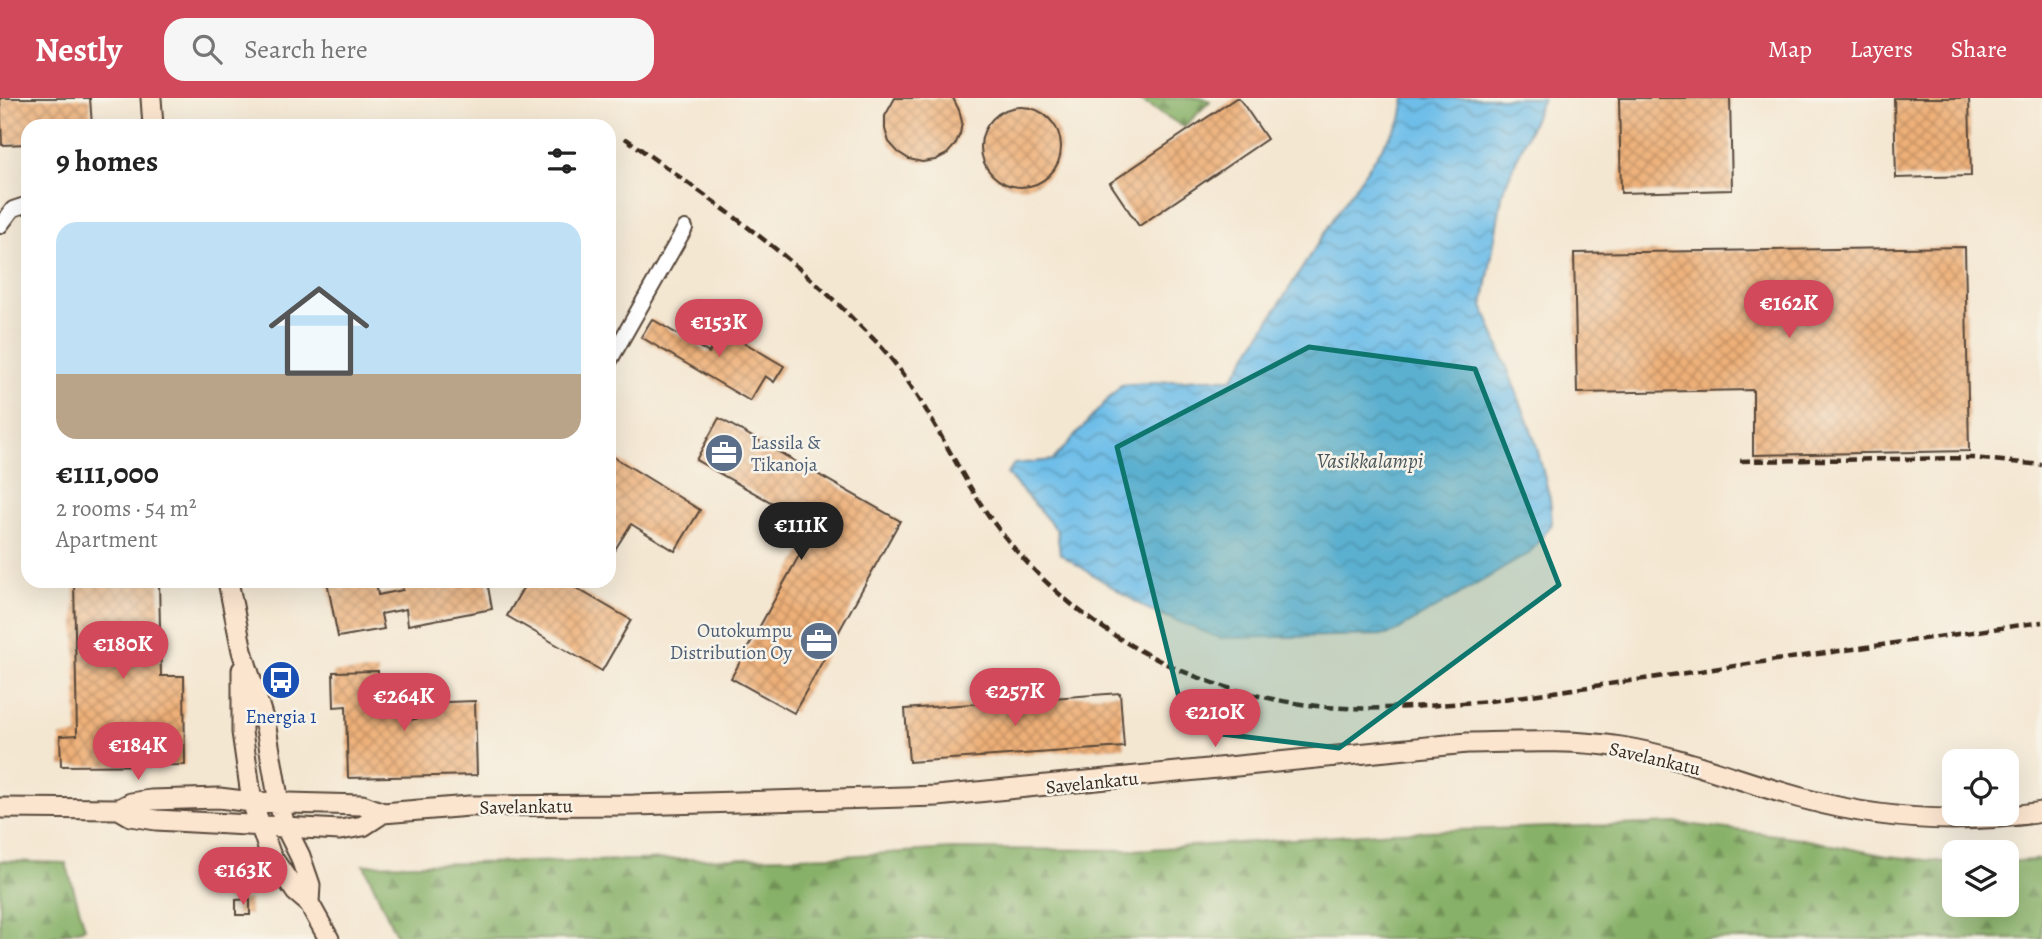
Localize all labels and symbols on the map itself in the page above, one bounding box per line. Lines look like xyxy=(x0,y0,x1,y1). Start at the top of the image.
pin: €162K xyxy=(1740,280,1838,340)
pin: €153K xyxy=(670,300,768,359)
place label: Lassila & Tikanoja xyxy=(751,430,821,478)
office icon: Lassila & Tikanoja xyxy=(703,432,745,474)
water label: Vasikkalampi xyxy=(1317,447,1423,475)
pin: €111K xyxy=(752,503,850,562)
place label: Outokumpu Distribution Oy xyxy=(670,618,793,666)
office icon: Outokumpu Distribution Oy xyxy=(798,620,840,662)
pin: €180K xyxy=(74,622,172,681)
bus stop icon: Energia 1 xyxy=(260,659,302,701)
pin: €257K xyxy=(966,668,1064,728)
pin: €264K xyxy=(355,674,453,733)
pin: €210K xyxy=(1166,690,1264,749)
place label: Energia 1 xyxy=(246,704,317,730)
pin: €184K xyxy=(89,722,187,782)
street label: Savelankatu xyxy=(1606,736,1704,782)
street label: Savelankatu xyxy=(1044,765,1141,801)
street label: Savelankatu xyxy=(479,793,574,821)
pin: €163K xyxy=(194,848,292,907)

